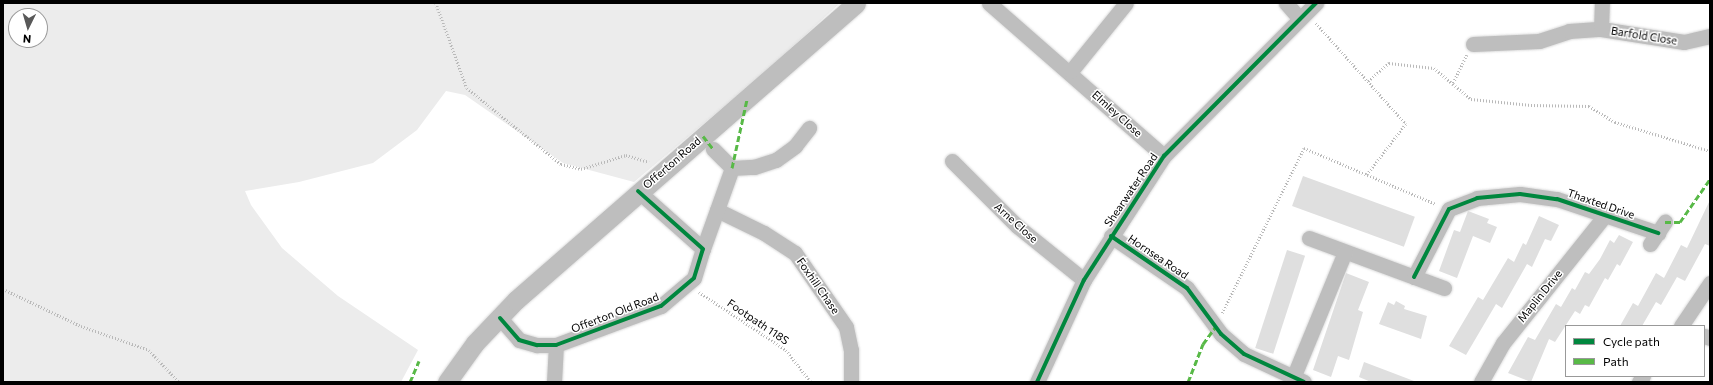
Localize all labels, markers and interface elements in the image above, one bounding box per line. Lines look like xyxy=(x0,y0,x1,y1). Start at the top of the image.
north arrow xyxy=(8,8,48,48)
street label: Barfold Close xyxy=(1610,24,1678,48)
text: N xyxy=(22,33,32,46)
street label: Elmley Close xyxy=(1089,88,1145,140)
street label: Offerton Road xyxy=(640,134,704,192)
street label: Shearwater Road xyxy=(1102,151,1160,229)
street label: Thaxted Drive xyxy=(1566,186,1636,222)
street label: Arne Close xyxy=(992,200,1040,246)
street label: Hornsea Road xyxy=(1125,232,1191,282)
street label: Foxhill Chase xyxy=(794,255,842,317)
street label: Maplin Drive xyxy=(1515,267,1565,325)
street label: Offerton Old Road xyxy=(569,290,661,336)
street label: Footpath 118S xyxy=(725,297,791,347)
legend xyxy=(1565,325,1705,377)
text: Cycle path xyxy=(1603,334,1660,348)
text: Path xyxy=(1603,354,1629,368)

